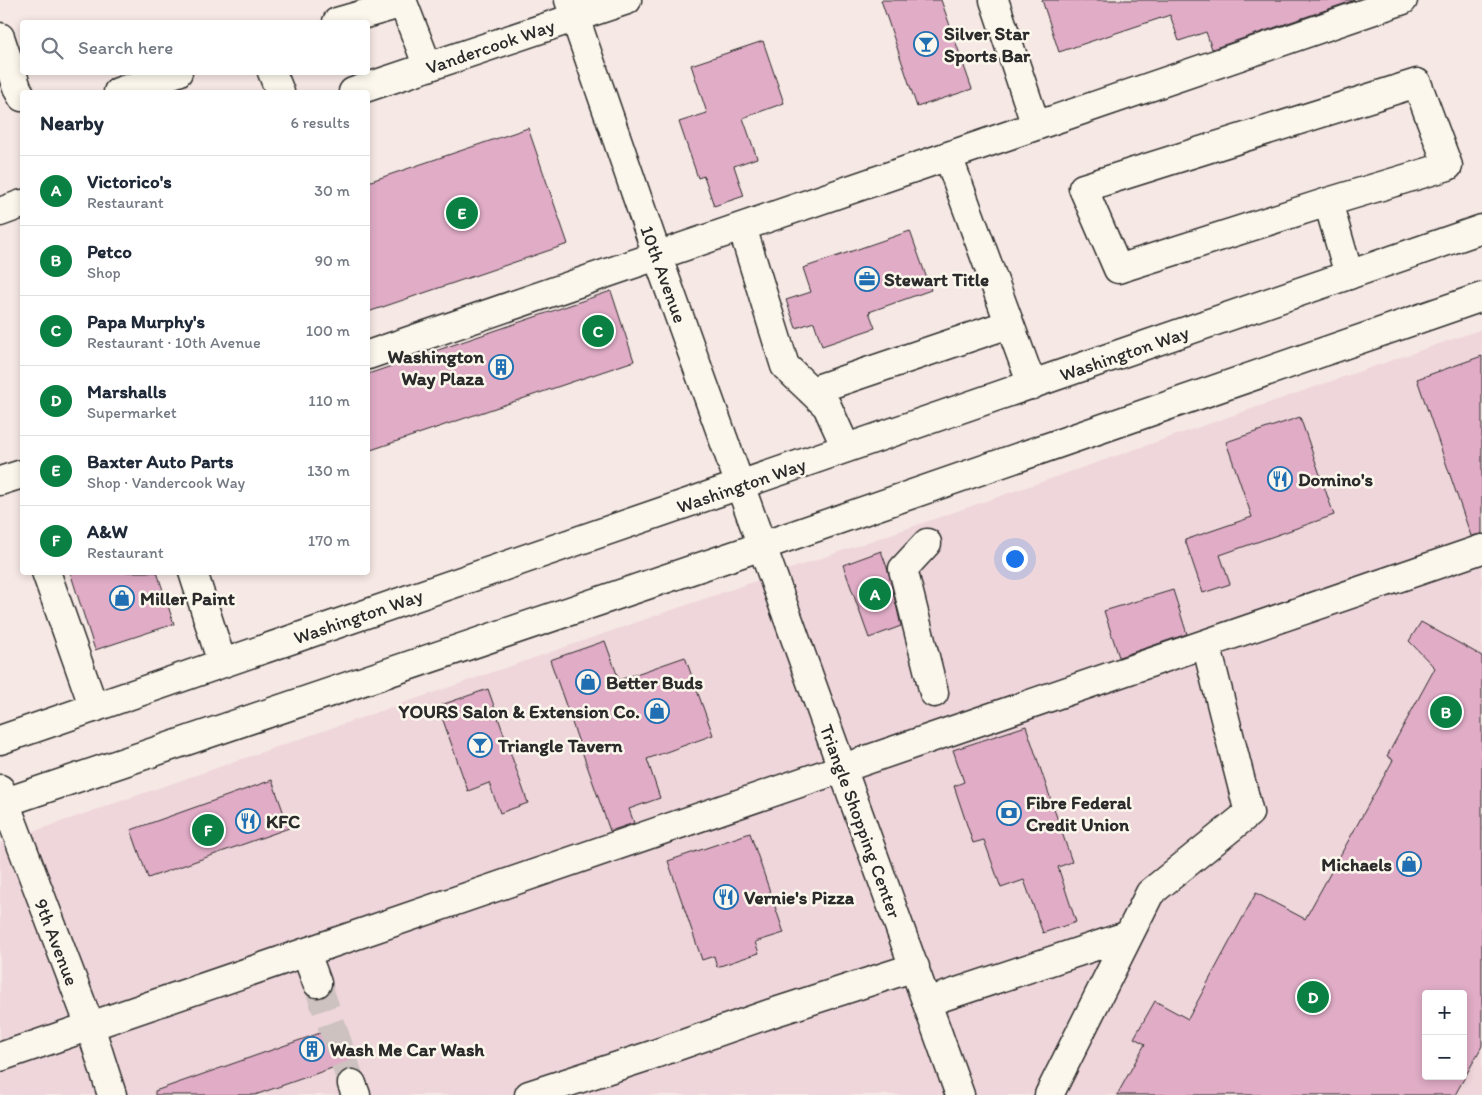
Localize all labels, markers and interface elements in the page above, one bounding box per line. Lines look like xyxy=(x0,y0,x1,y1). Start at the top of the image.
street label: Vandercook Way xyxy=(423,14,558,79)
search box xyxy=(20,20,370,75)
place label: Silver Star Sports Bar xyxy=(944,22,1031,67)
bar icon: Silver Star Sports Bar xyxy=(913,31,939,57)
icon: search xyxy=(38,34,66,62)
text: Search here xyxy=(78,36,173,59)
text: Nearby xyxy=(40,110,104,135)
text: 6 results xyxy=(290,113,350,132)
text: Victorico's xyxy=(87,170,172,193)
text: A xyxy=(51,181,61,200)
text: 30 m xyxy=(314,181,350,200)
text: Restaurant xyxy=(87,193,164,212)
pin: E xyxy=(446,194,478,232)
street label: 10th Avenue xyxy=(635,222,692,326)
text: Petco xyxy=(87,240,132,263)
text: B xyxy=(51,251,61,270)
text: 90 m xyxy=(315,251,350,270)
text: Shop xyxy=(87,263,121,282)
office icon: Stewart Title xyxy=(854,266,880,292)
place label: Stewart Title xyxy=(884,268,989,291)
text: Papa Murphy's xyxy=(87,310,205,333)
pin: C xyxy=(582,312,614,350)
text: C xyxy=(51,321,61,340)
text: 100 m xyxy=(306,321,350,340)
street label: Washington Way xyxy=(1057,321,1192,386)
text: Restaurant · 10th Avenue xyxy=(87,333,261,352)
place label: Washington Way Plaza xyxy=(387,345,484,390)
building icon: Washington Way Plaza xyxy=(488,354,514,380)
text: Marshalls xyxy=(87,380,167,403)
text: D xyxy=(51,391,61,410)
text: 110 m xyxy=(308,391,350,410)
text: Supermarket xyxy=(87,403,177,422)
text: Baxter Auto Parts xyxy=(87,450,233,473)
street label: Washington Way xyxy=(674,453,809,518)
text: E xyxy=(52,461,60,480)
text: 130 m xyxy=(307,461,350,480)
restaurant icon: Domino's xyxy=(1267,466,1293,492)
place label: Domino's xyxy=(1298,468,1373,491)
text: Shop · Vandercook Way xyxy=(87,473,245,492)
text: A&W xyxy=(87,520,128,543)
text: F xyxy=(52,531,60,550)
text: 170 m xyxy=(308,531,350,550)
text: Restaurant xyxy=(87,543,164,562)
your location xyxy=(1002,546,1028,572)
pin: A xyxy=(859,575,891,613)
street label: Washington Way xyxy=(291,584,426,649)
shop icon: Miller Paint xyxy=(109,585,135,611)
place label: Miller Paint xyxy=(140,587,236,610)
shop icon: Better Buds xyxy=(575,669,601,695)
place label: Better Buds xyxy=(606,671,703,694)
pin: B xyxy=(1430,693,1462,731)
shop icon: YOURS Salon & Extension Co. xyxy=(644,698,670,724)
place label: YOURS Salon & Extension Co. xyxy=(398,700,640,723)
street label: Triangle Shopping Center xyxy=(815,721,907,922)
bar icon: Triangle Tavern xyxy=(467,732,493,758)
place label: Triangle Tavern xyxy=(497,734,623,757)
place label: Fibre Federal Credit Union xyxy=(1026,791,1132,836)
bank icon: Fibre Federal Credit Union xyxy=(996,800,1022,826)
restaurant icon: KFC xyxy=(235,808,261,834)
place label: KFC xyxy=(266,810,300,833)
pin: F xyxy=(192,811,224,849)
shop icon: Michaels xyxy=(1396,851,1422,877)
place label: Michaels xyxy=(1321,853,1393,876)
restaurant icon: Vernie's Pizza xyxy=(713,884,739,910)
place label: Vernie's Pizza xyxy=(744,886,855,909)
street label: 9th Avenue xyxy=(29,895,84,989)
pin: D xyxy=(1297,978,1329,1016)
map controls xyxy=(1422,990,1467,1080)
button: + xyxy=(1422,990,1467,1035)
button: − xyxy=(1422,1035,1467,1080)
building icon: Wash Me Car Wash xyxy=(299,1036,325,1062)
place label: Wash Me Car Wash xyxy=(330,1038,485,1061)

